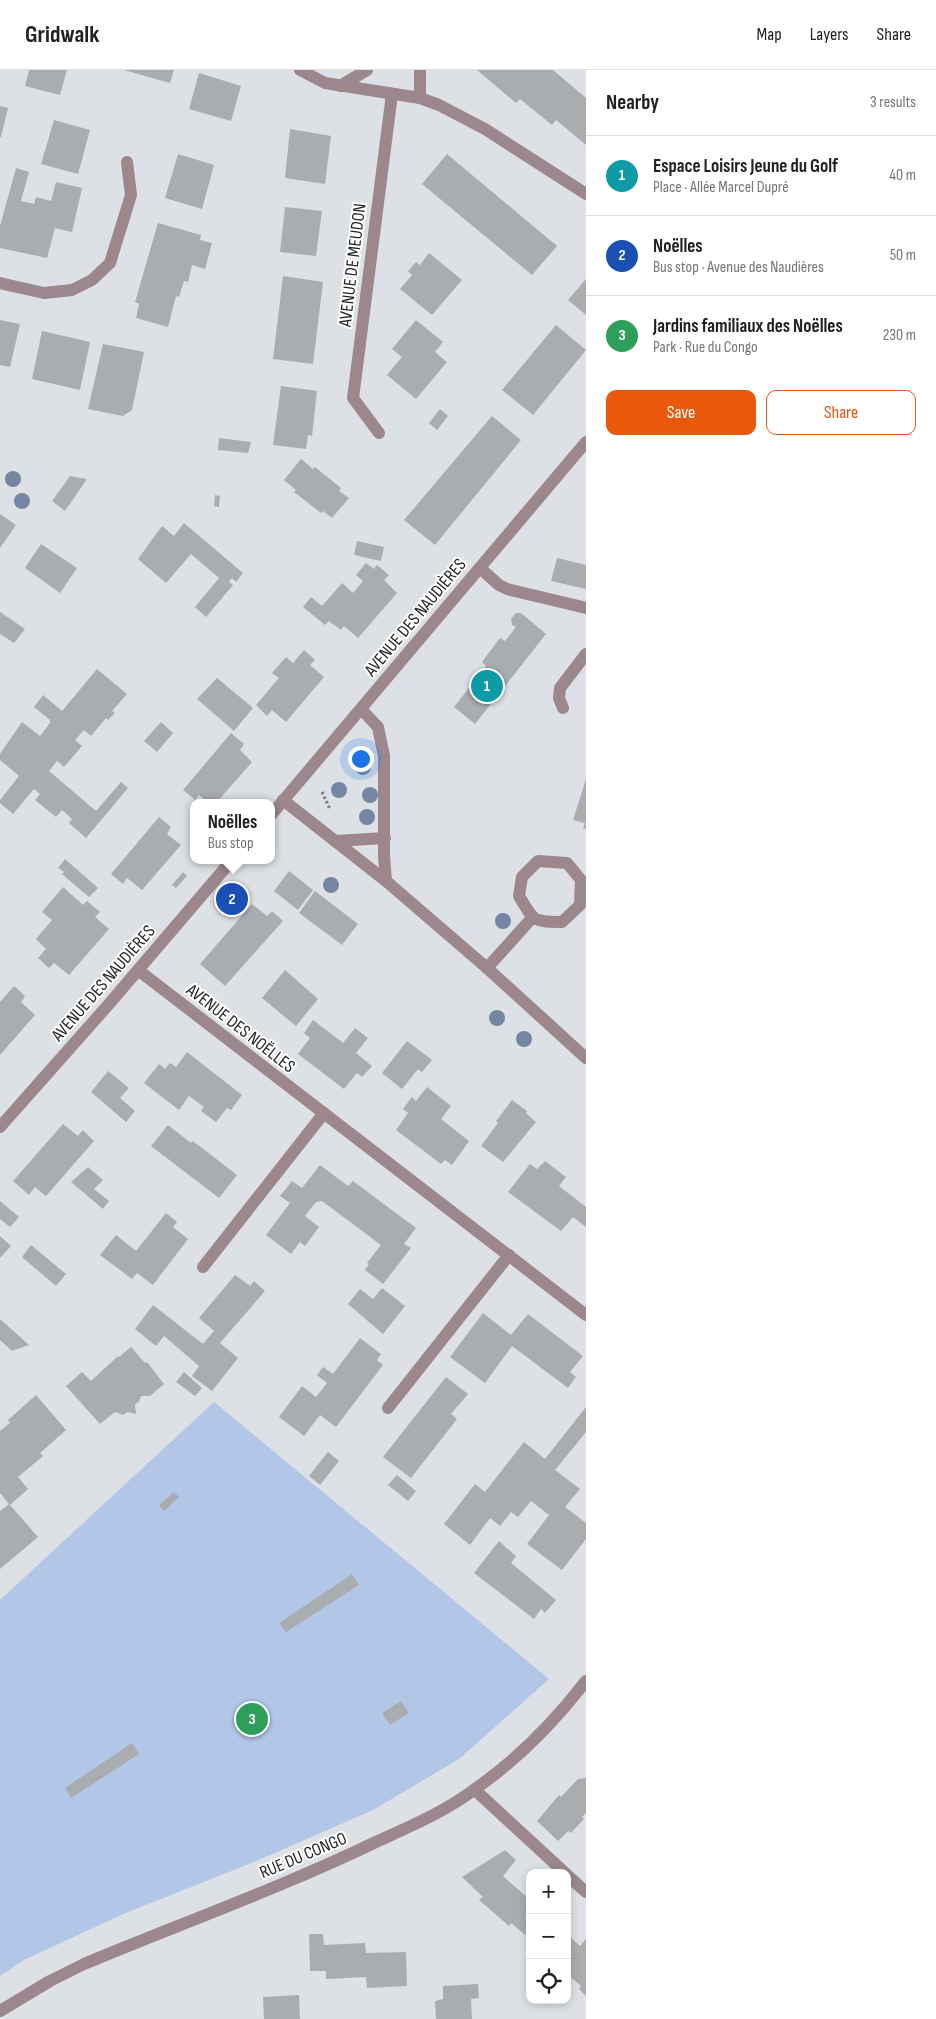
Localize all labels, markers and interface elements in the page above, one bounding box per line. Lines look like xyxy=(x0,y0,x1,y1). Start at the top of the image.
text: Gridwalk xyxy=(25,20,99,49)
text: Map xyxy=(757,24,782,45)
text: Layers xyxy=(810,24,849,45)
text: Share xyxy=(877,24,911,45)
text: Nearby xyxy=(606,90,659,115)
text: 3 results xyxy=(870,93,916,112)
text: Espace Loisirs Jeune du Golf xyxy=(653,155,838,178)
text: 1 xyxy=(619,166,625,185)
text: 40 m xyxy=(889,166,916,185)
text: Place · Allée Marcel Dupré xyxy=(653,178,789,197)
street label: AVENUE DE MEUDON xyxy=(334,202,370,329)
text: Noëlles xyxy=(653,235,703,258)
text: 2 xyxy=(618,246,626,265)
text: 50 m xyxy=(890,246,916,265)
text: Bus stop · Avenue des Naudières xyxy=(653,258,824,277)
text: Jardins familiaux des Noëlles xyxy=(653,315,843,338)
text: 3 xyxy=(618,326,626,345)
text: 230 m xyxy=(883,326,916,345)
text: Park · Rue du Congo xyxy=(653,338,758,357)
button: Save xyxy=(606,390,756,435)
button: Share xyxy=(766,390,916,435)
street label: AVENUE DES NAUDIÈRES xyxy=(359,554,471,681)
pin: 1 xyxy=(471,667,503,705)
your location xyxy=(348,746,374,772)
popup xyxy=(190,799,275,864)
text: Noëlles xyxy=(208,811,257,834)
text: Bus stop xyxy=(208,834,254,853)
pin: 2 xyxy=(216,880,248,918)
street label: AVENUE DES NAUDIÈRES xyxy=(47,921,160,1046)
street label: AVENUE DES NOËLLES xyxy=(181,979,299,1077)
pin: 3 xyxy=(236,1700,268,1738)
street label: RUE DU CONGO xyxy=(256,1828,350,1883)
map controls xyxy=(526,1869,571,2004)
button: + xyxy=(526,1869,571,1914)
button: − xyxy=(526,1914,571,1959)
button: locate xyxy=(526,1959,571,2004)

